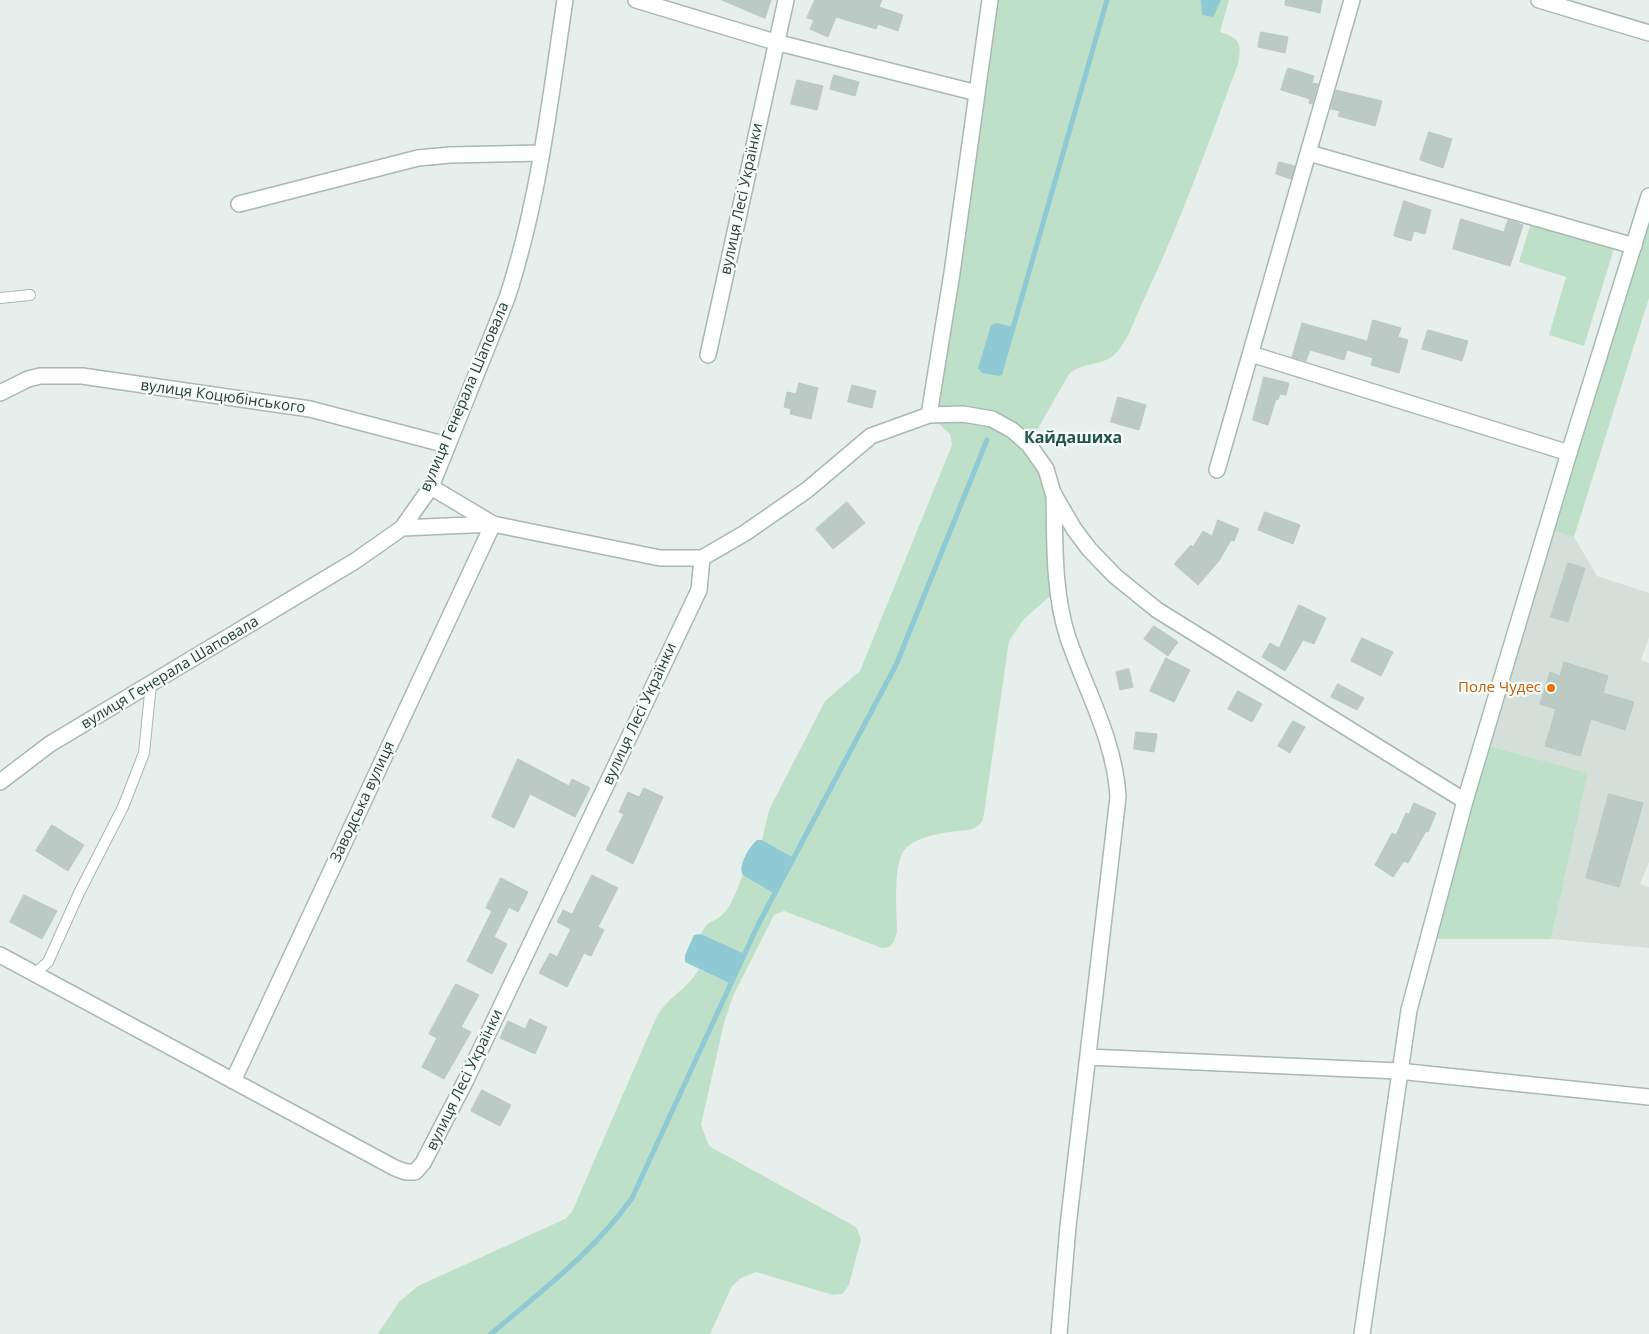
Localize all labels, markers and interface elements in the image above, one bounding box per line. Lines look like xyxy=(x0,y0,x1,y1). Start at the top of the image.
street label: вулиця Лесі Українки xyxy=(717,121,767,277)
street label: вулиця Генерала Шаповала xyxy=(417,299,513,495)
street label: вулиця Коцюбінського xyxy=(139,377,307,417)
district label: Кайдашиха xyxy=(1024,428,1122,448)
street label: вулиця Генерала Шаповала xyxy=(78,613,262,733)
street label: вулиця Лесі Українки xyxy=(599,640,681,788)
place label: Поле Чудес xyxy=(1458,679,1541,697)
marker: Поле Чудес xyxy=(1545,682,1557,694)
street label: Заводська вулиця xyxy=(327,739,399,865)
street label: вулиця Лесі Українки xyxy=(423,1007,507,1153)

